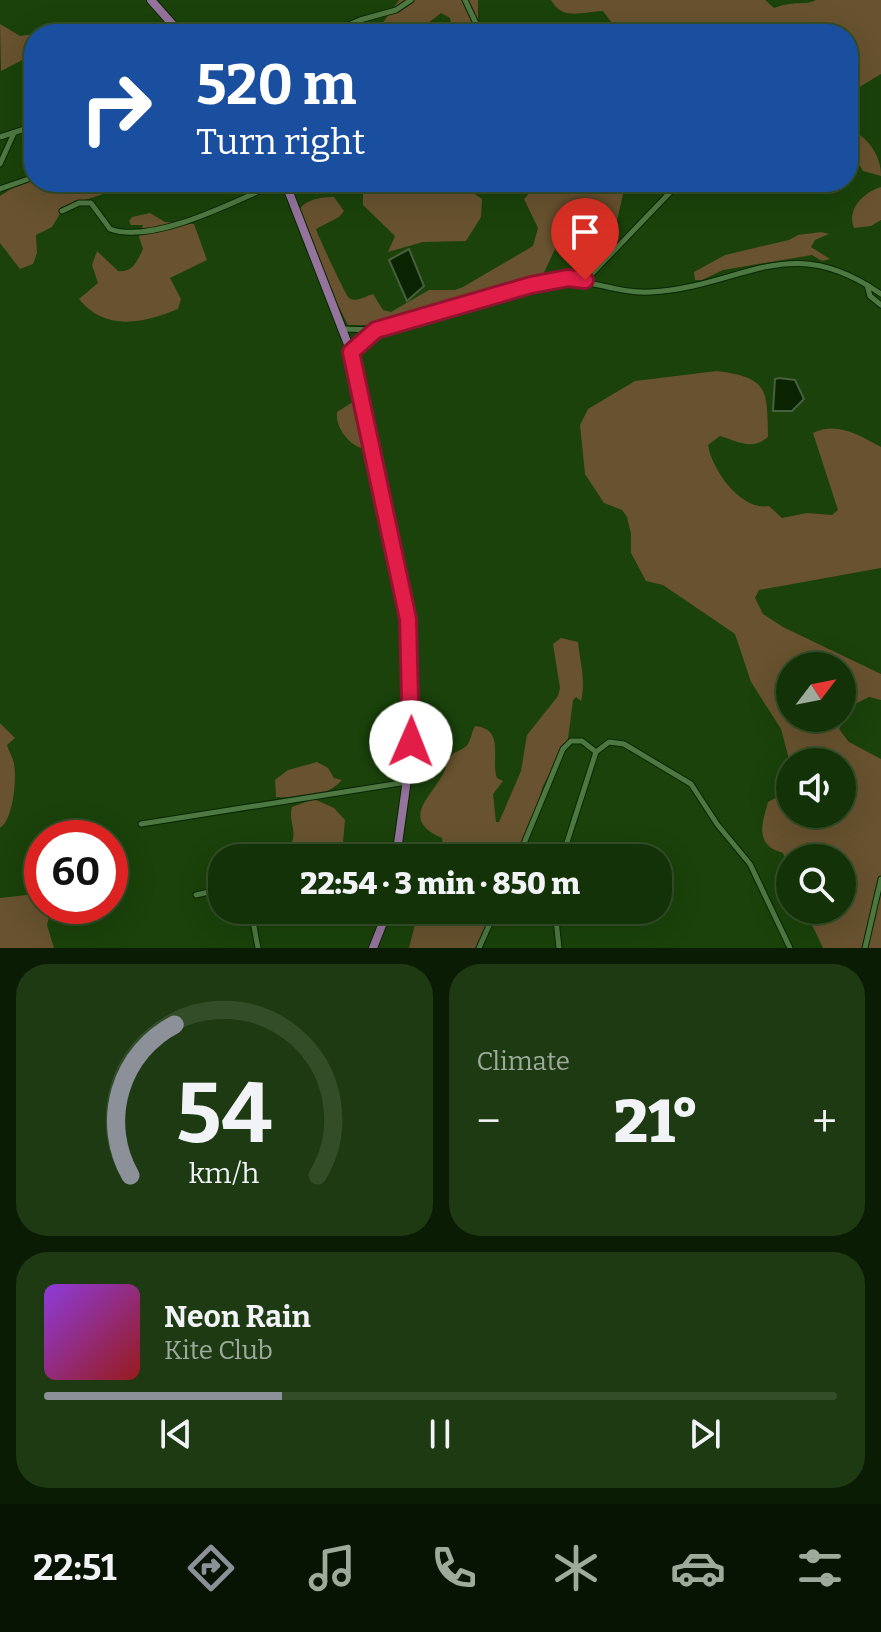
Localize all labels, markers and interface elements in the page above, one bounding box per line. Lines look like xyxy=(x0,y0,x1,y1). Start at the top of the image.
text: 520 m xyxy=(196,52,356,119)
icon: right xyxy=(64,56,168,160)
text: Turn right xyxy=(196,120,365,164)
pin xyxy=(551,198,619,280)
icon: arrive xyxy=(563,210,607,254)
north arrow xyxy=(776,652,856,732)
map controls xyxy=(776,652,856,924)
position arrow xyxy=(369,700,453,784)
button: sound xyxy=(776,748,856,828)
speed limit sign: 60 xyxy=(24,820,128,924)
button: search xyxy=(776,844,856,924)
text: 22:54 · 3 min · 850 m xyxy=(300,866,580,902)
text: Climate xyxy=(477,1046,570,1077)
text: 54 xyxy=(176,1064,272,1164)
text: 21° xyxy=(614,1086,699,1158)
text: − xyxy=(477,1095,501,1148)
text: + xyxy=(812,1095,837,1148)
text: km/h xyxy=(189,1156,260,1191)
text: Neon Rain xyxy=(164,1299,311,1335)
text: Kite Club xyxy=(164,1335,273,1366)
icon: previous xyxy=(154,1412,198,1456)
icon: pause xyxy=(418,1412,462,1456)
icon: next xyxy=(683,1412,727,1456)
icon: directions xyxy=(183,1540,239,1596)
icon: music xyxy=(304,1540,360,1596)
icon: phone xyxy=(426,1540,482,1596)
icon: climate xyxy=(548,1540,604,1596)
icon: car xyxy=(670,1540,726,1596)
icon: filters xyxy=(792,1540,848,1596)
text: 22:51 xyxy=(33,1546,117,1590)

